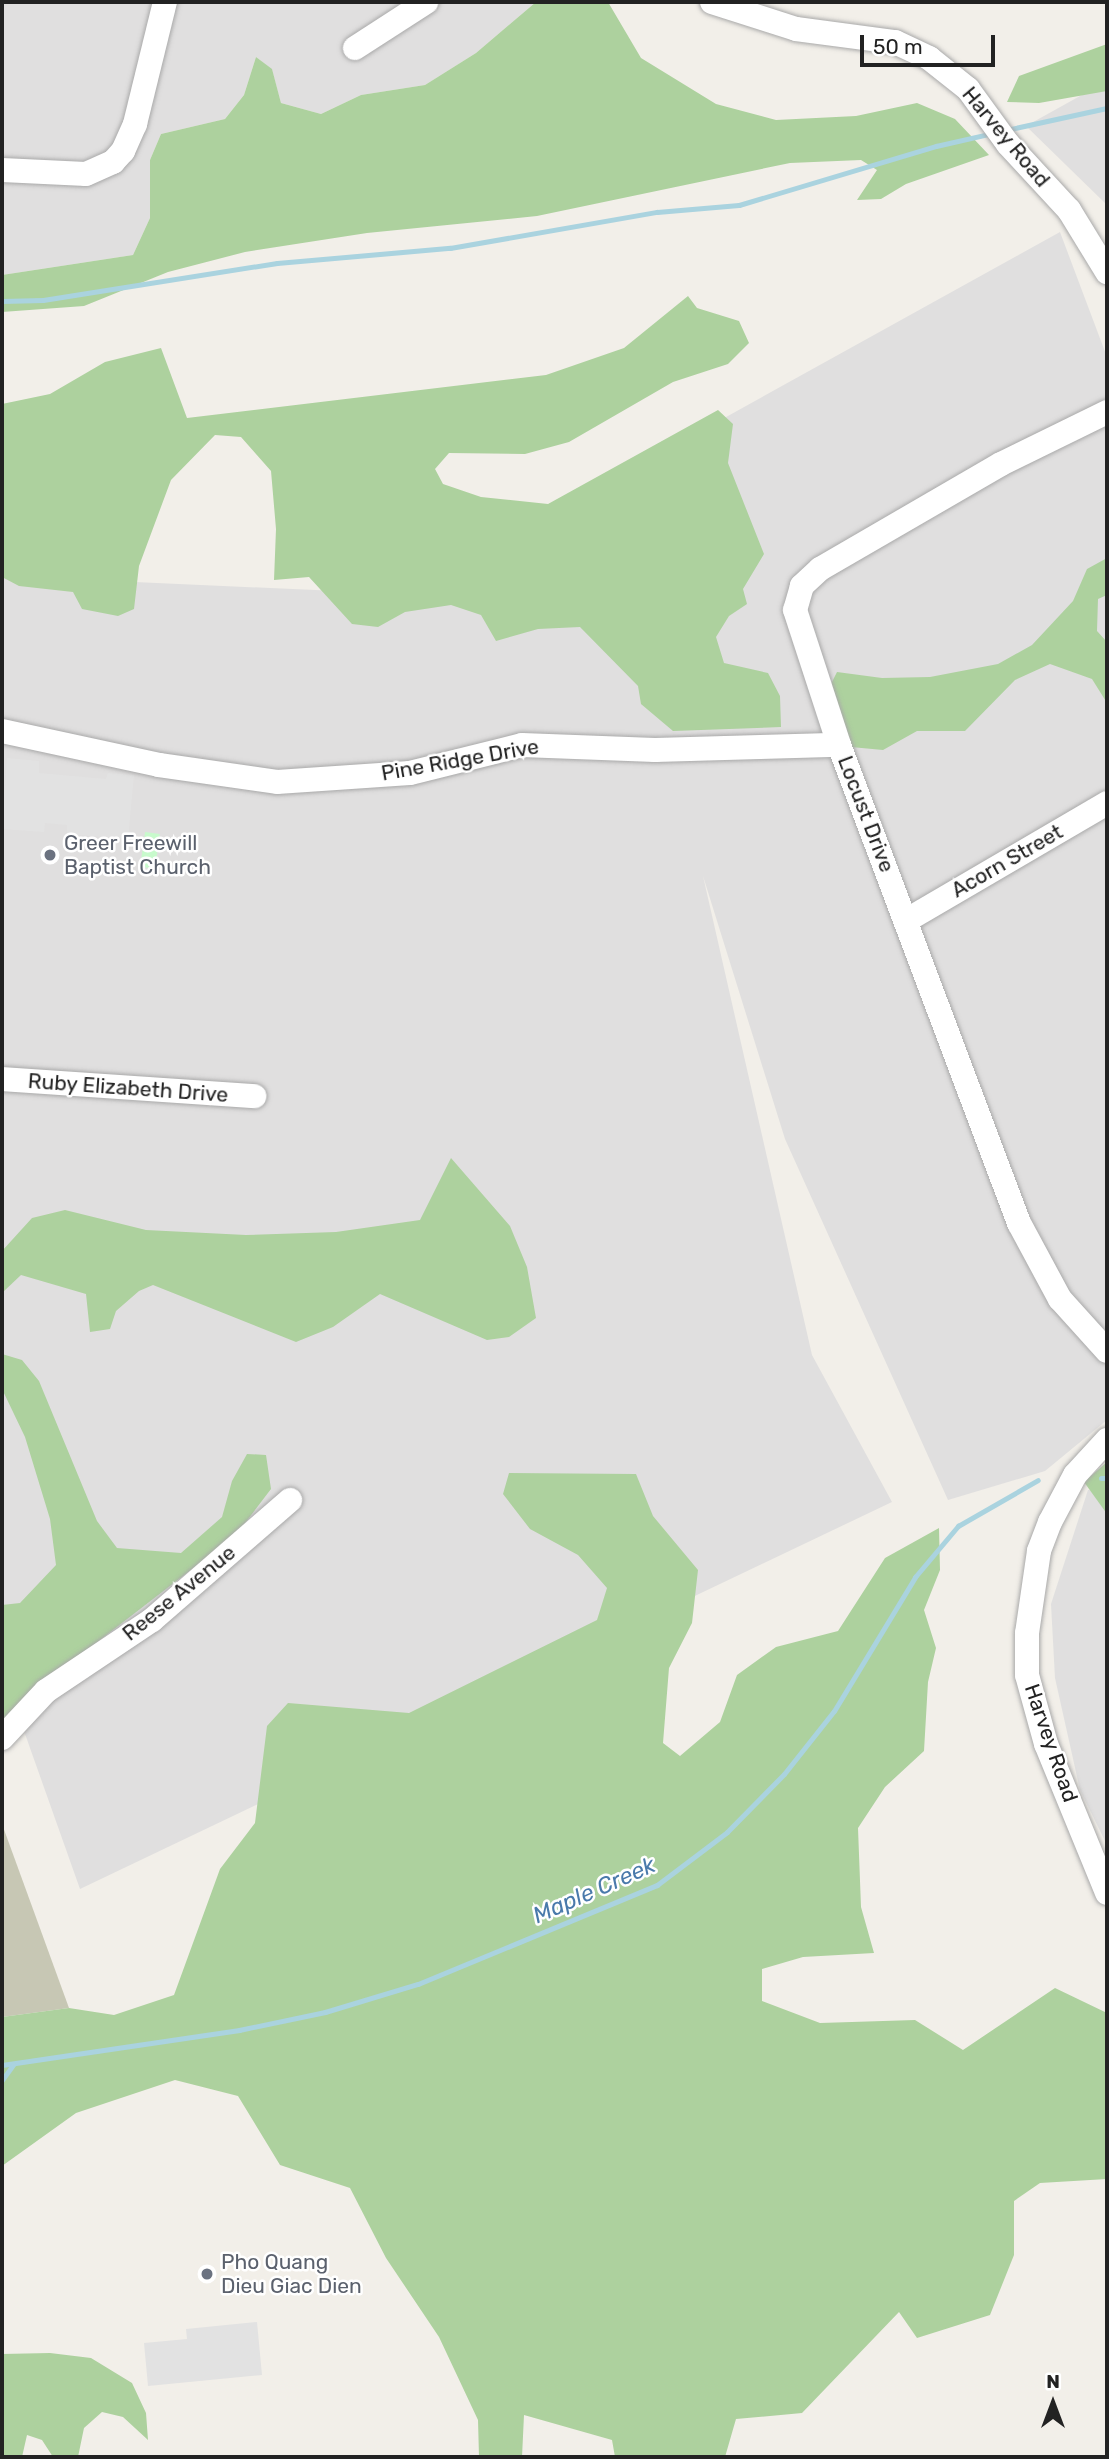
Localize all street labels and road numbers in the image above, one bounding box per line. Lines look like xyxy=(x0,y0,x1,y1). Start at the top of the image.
street label: Harvey Road xyxy=(957,82,1055,192)
street label: Pine Ridge Drive xyxy=(379,734,541,786)
street label: Locust Drive xyxy=(832,752,900,876)
street label: Acorn Street xyxy=(947,819,1067,903)
street label: Ruby Elizabeth Drive xyxy=(27,1068,229,1108)
street label: Reese Avenue xyxy=(117,1540,241,1646)
street label: Harvey Road xyxy=(1019,1680,1083,1806)

